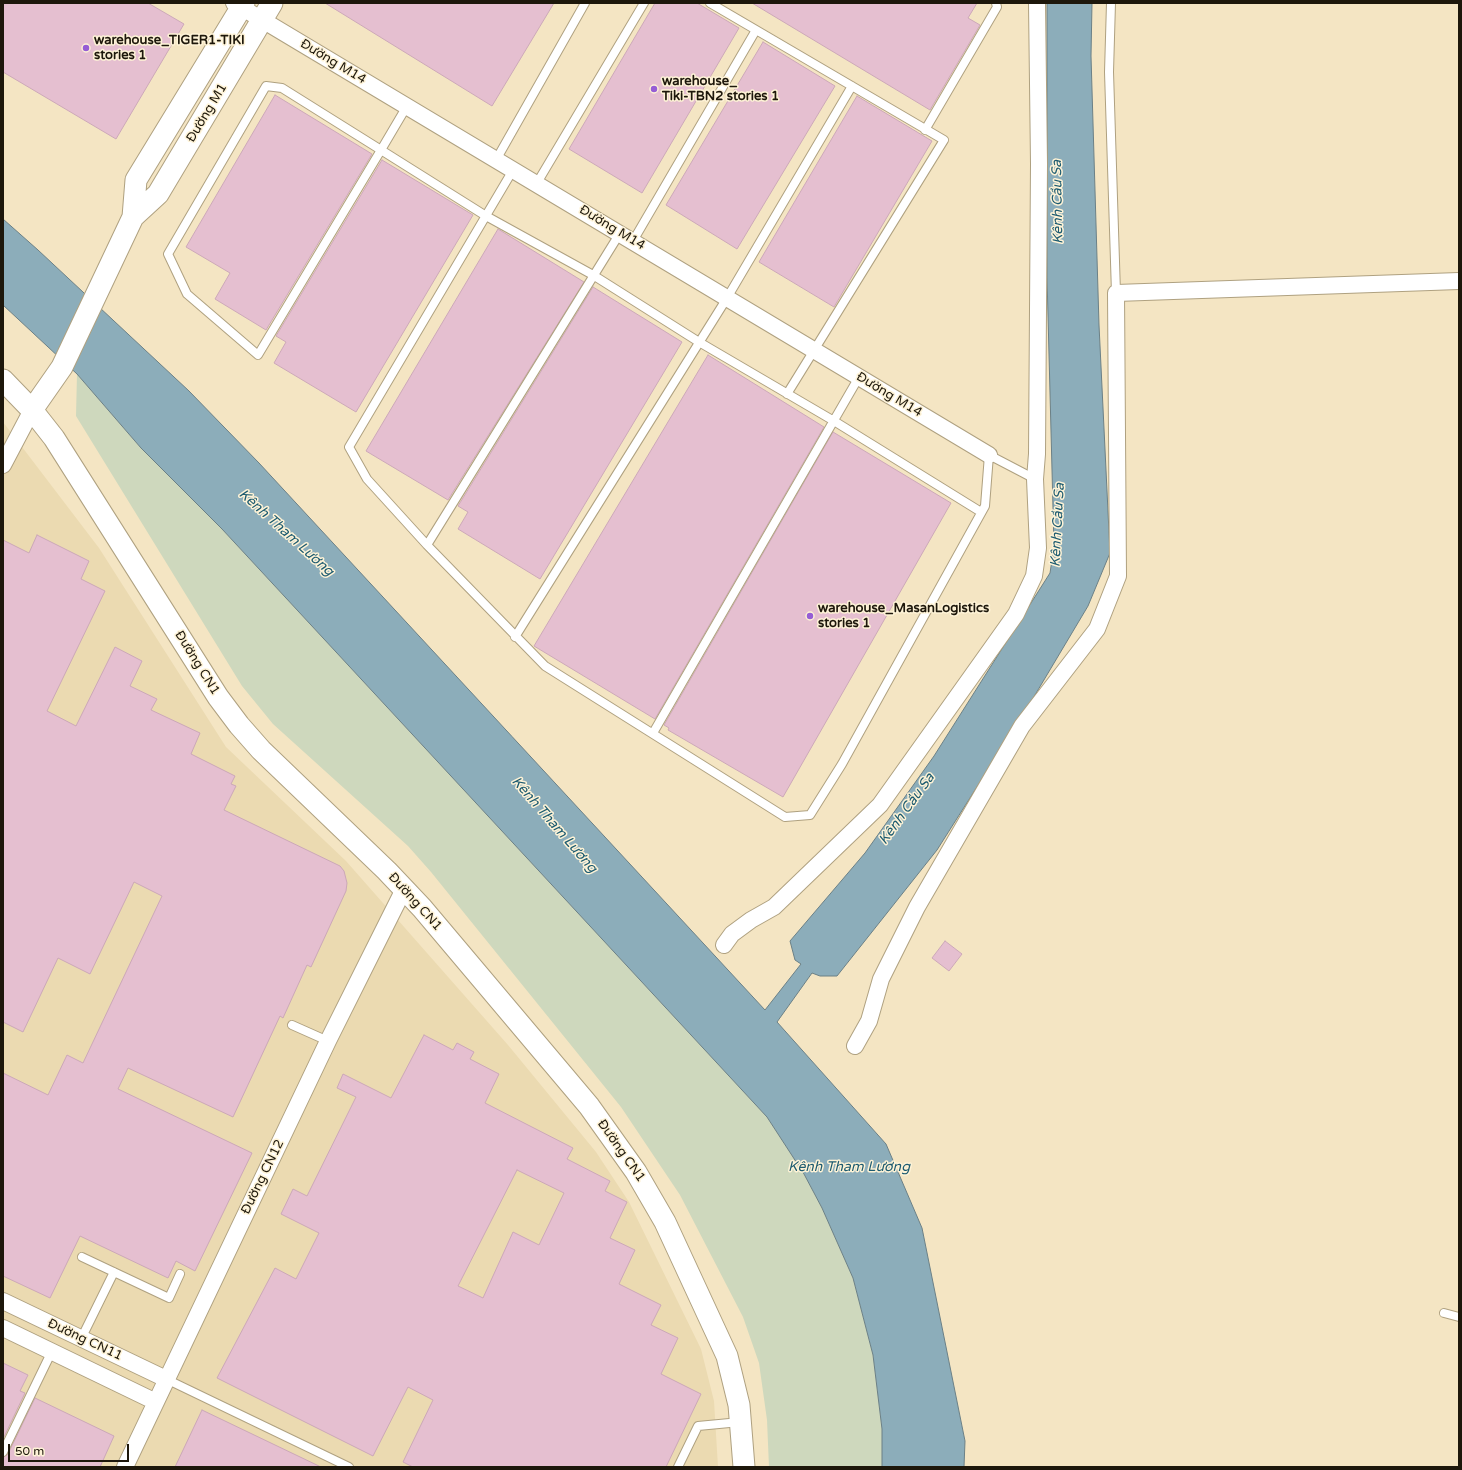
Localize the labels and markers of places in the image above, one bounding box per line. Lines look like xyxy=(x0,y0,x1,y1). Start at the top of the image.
place label: warehouse_TIGER1-TIKI stories 1 xyxy=(94,33,245,64)
marker: warehouse_TIGER1-TIKI stories 1 xyxy=(81,43,91,53)
place label: warehouse_ Tiki-TBN2 stories 1 xyxy=(662,74,779,105)
marker: warehouse_ Tiki-TBN2 stories 1 xyxy=(649,84,659,94)
place label: warehouse_MasanLogistics stories 1 xyxy=(818,601,989,632)
marker: warehouse_MasanLogistics stories 1 xyxy=(805,611,815,621)

